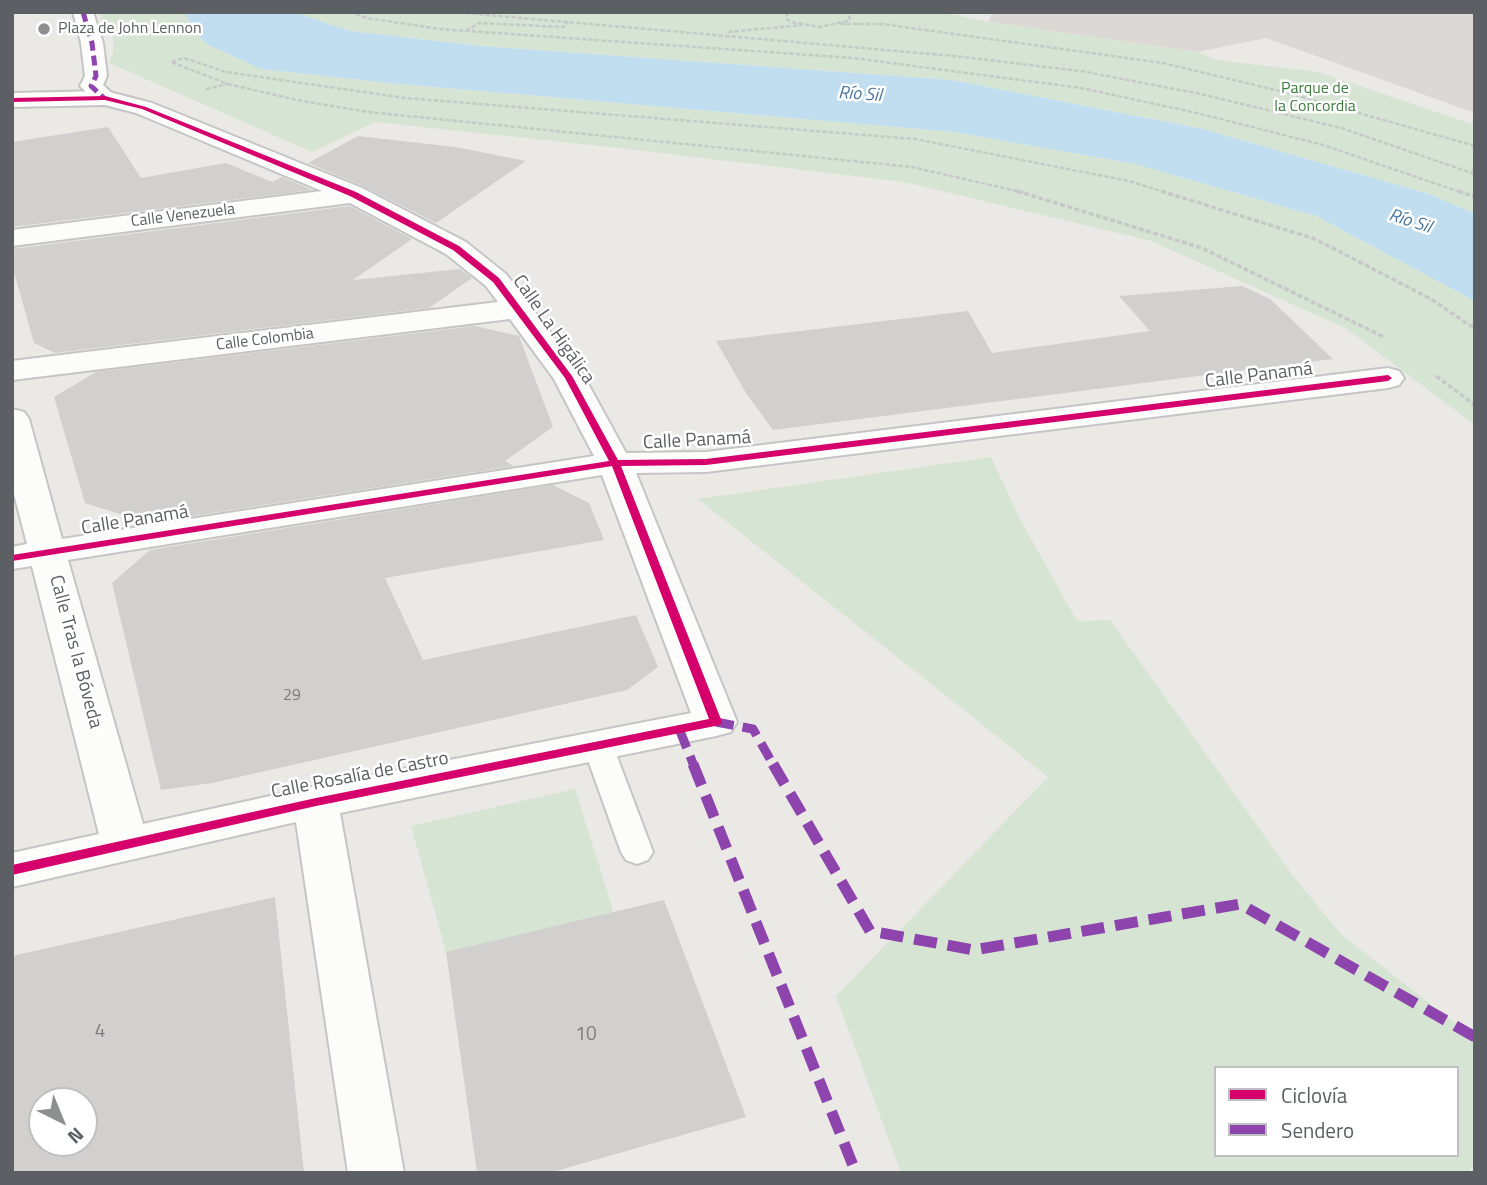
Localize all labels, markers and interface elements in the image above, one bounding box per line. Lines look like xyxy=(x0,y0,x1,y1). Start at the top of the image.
place label: Plaza de John Lennon xyxy=(58,19,202,39)
marker: Plaza de John Lennon xyxy=(36,21,52,37)
park label: Parque de la Concordia xyxy=(1274,79,1356,117)
water label: Río Sil xyxy=(838,83,882,107)
street label: Calle Venezuela xyxy=(130,200,236,232)
water label: Río Sil xyxy=(1386,205,1434,239)
street label: Calle La Higálica xyxy=(507,271,599,389)
street label: Calle Colombia xyxy=(215,324,315,356)
street label: Calle Panamá xyxy=(1204,358,1314,394)
street label: Calle Panamá xyxy=(642,427,752,455)
street label: Calle Panamá xyxy=(80,501,190,541)
street label: Calle Tras la Bóveda xyxy=(44,573,106,731)
house number: 29 xyxy=(283,686,301,706)
street label: Calle Rosalía de Castro xyxy=(269,748,451,804)
house number: 4 xyxy=(95,1021,105,1043)
house number: 10 xyxy=(575,1024,597,1046)
legend xyxy=(1214,1066,1459,1157)
text: Ciclovía xyxy=(1281,1079,1347,1111)
north arrow xyxy=(28,1087,98,1157)
text: Sendero xyxy=(1281,1114,1354,1146)
text: N xyxy=(62,1121,91,1151)

